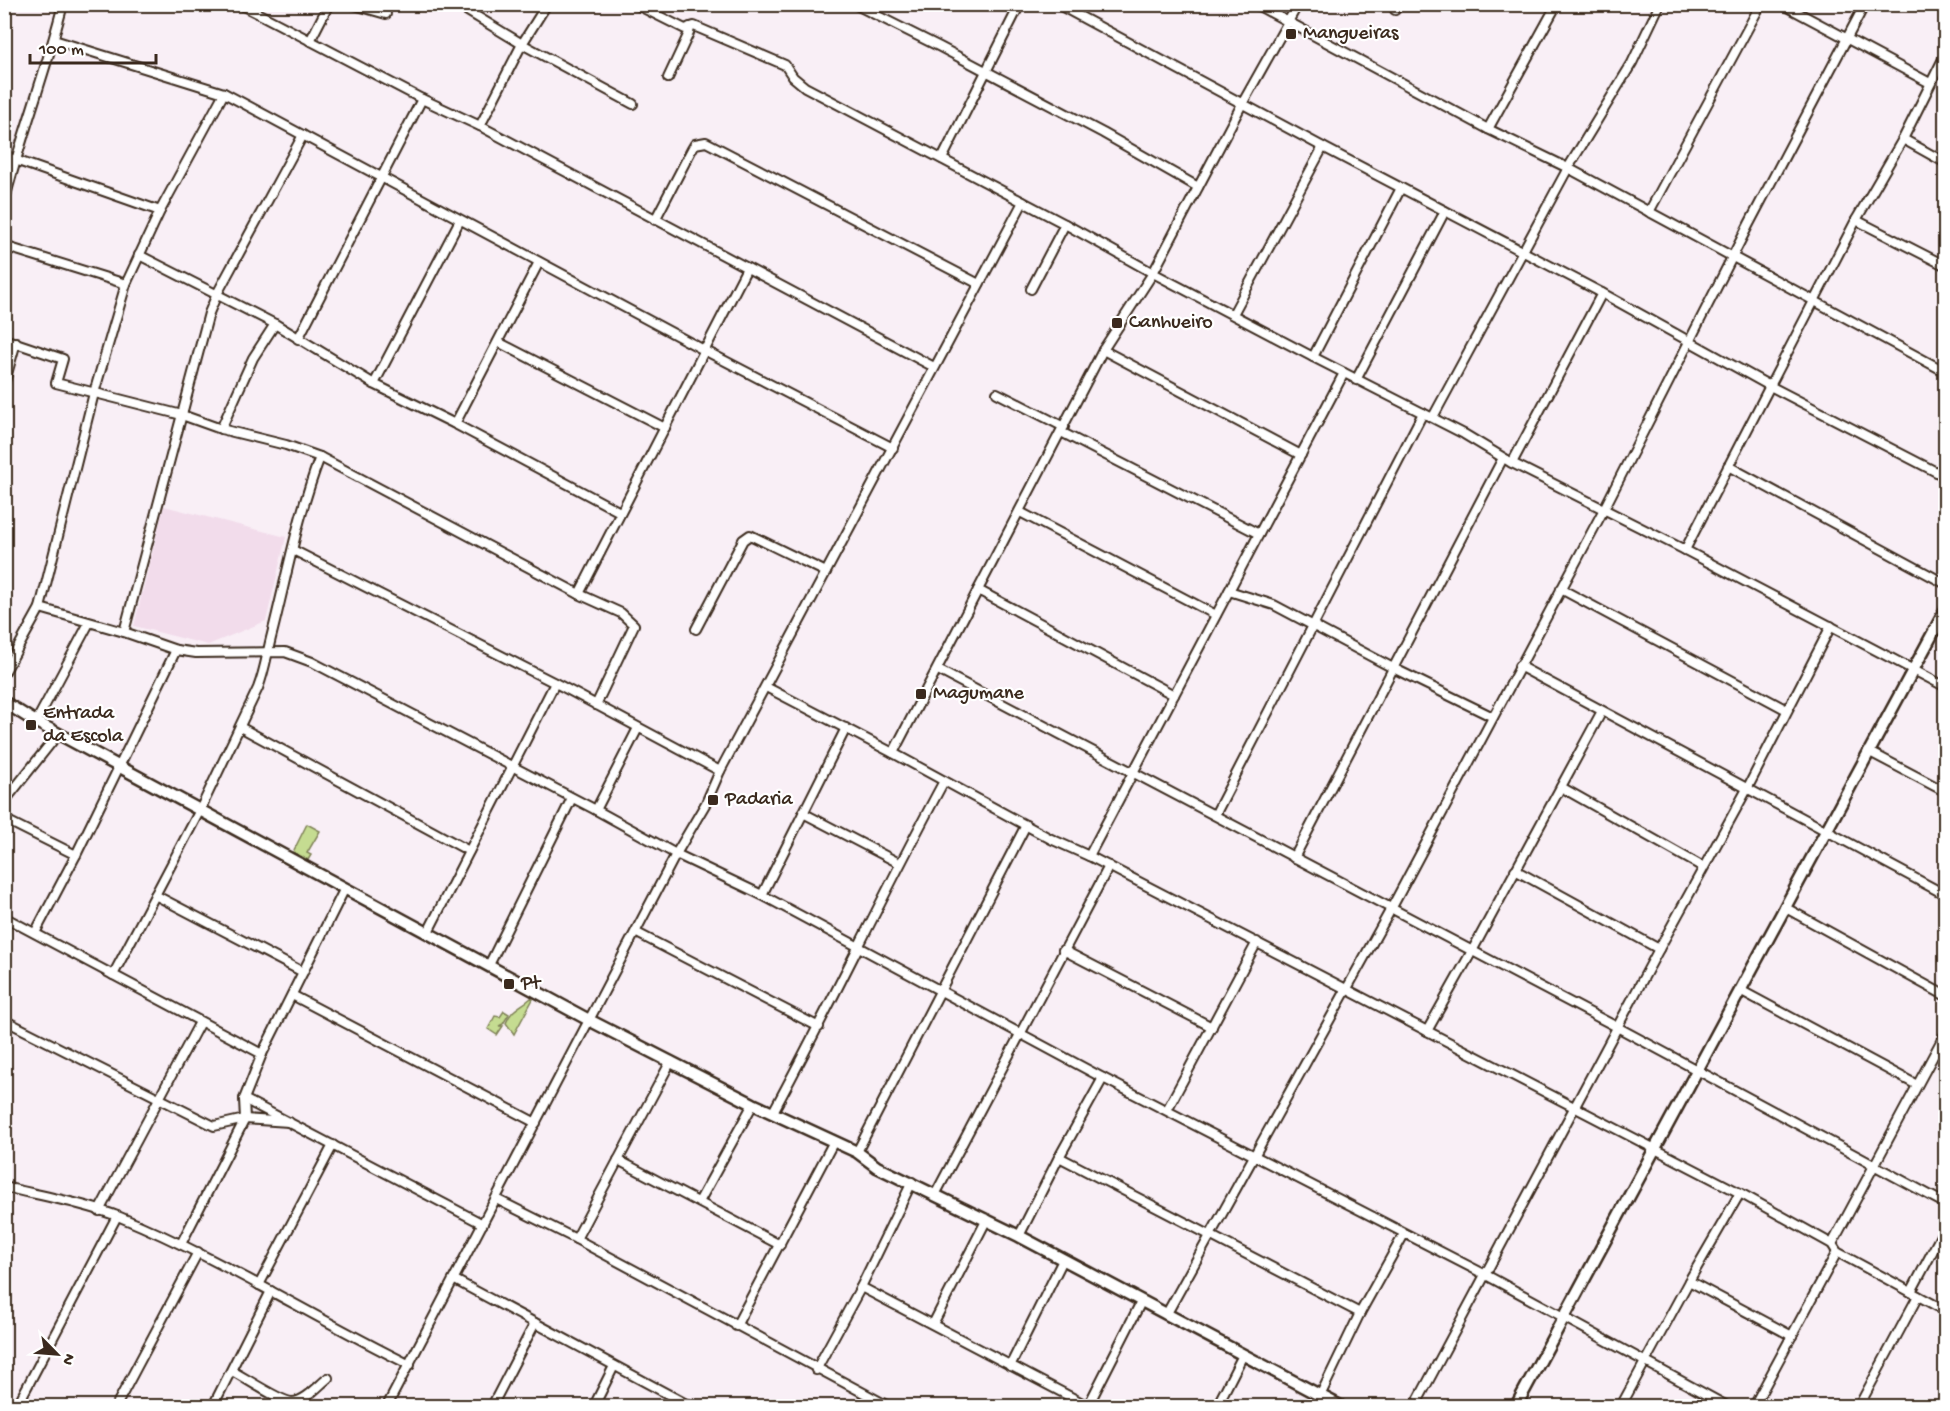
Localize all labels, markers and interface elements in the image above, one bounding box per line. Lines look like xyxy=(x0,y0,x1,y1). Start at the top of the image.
place label: Mangueiras xyxy=(1303,23,1399,46)
scale bar xyxy=(30,27,156,65)
marker: Mangueiras xyxy=(1284,27,1298,41)
text: 100 m xyxy=(38,40,84,61)
place label: Canhueiro xyxy=(1129,312,1213,335)
marker: Canhueiro xyxy=(1110,316,1124,330)
place label: Magumane xyxy=(933,683,1025,706)
marker: Magumane xyxy=(914,687,928,701)
place label: Entrada da Escola xyxy=(43,703,124,749)
marker: Entrada da Escola xyxy=(24,718,38,732)
place label: Padaria xyxy=(724,789,793,812)
marker: Padaria xyxy=(706,793,720,807)
place label: Pt xyxy=(520,973,542,996)
marker: Pt xyxy=(502,977,516,991)
north arrow xyxy=(27,1324,87,1384)
text: N xyxy=(56,1350,78,1368)

